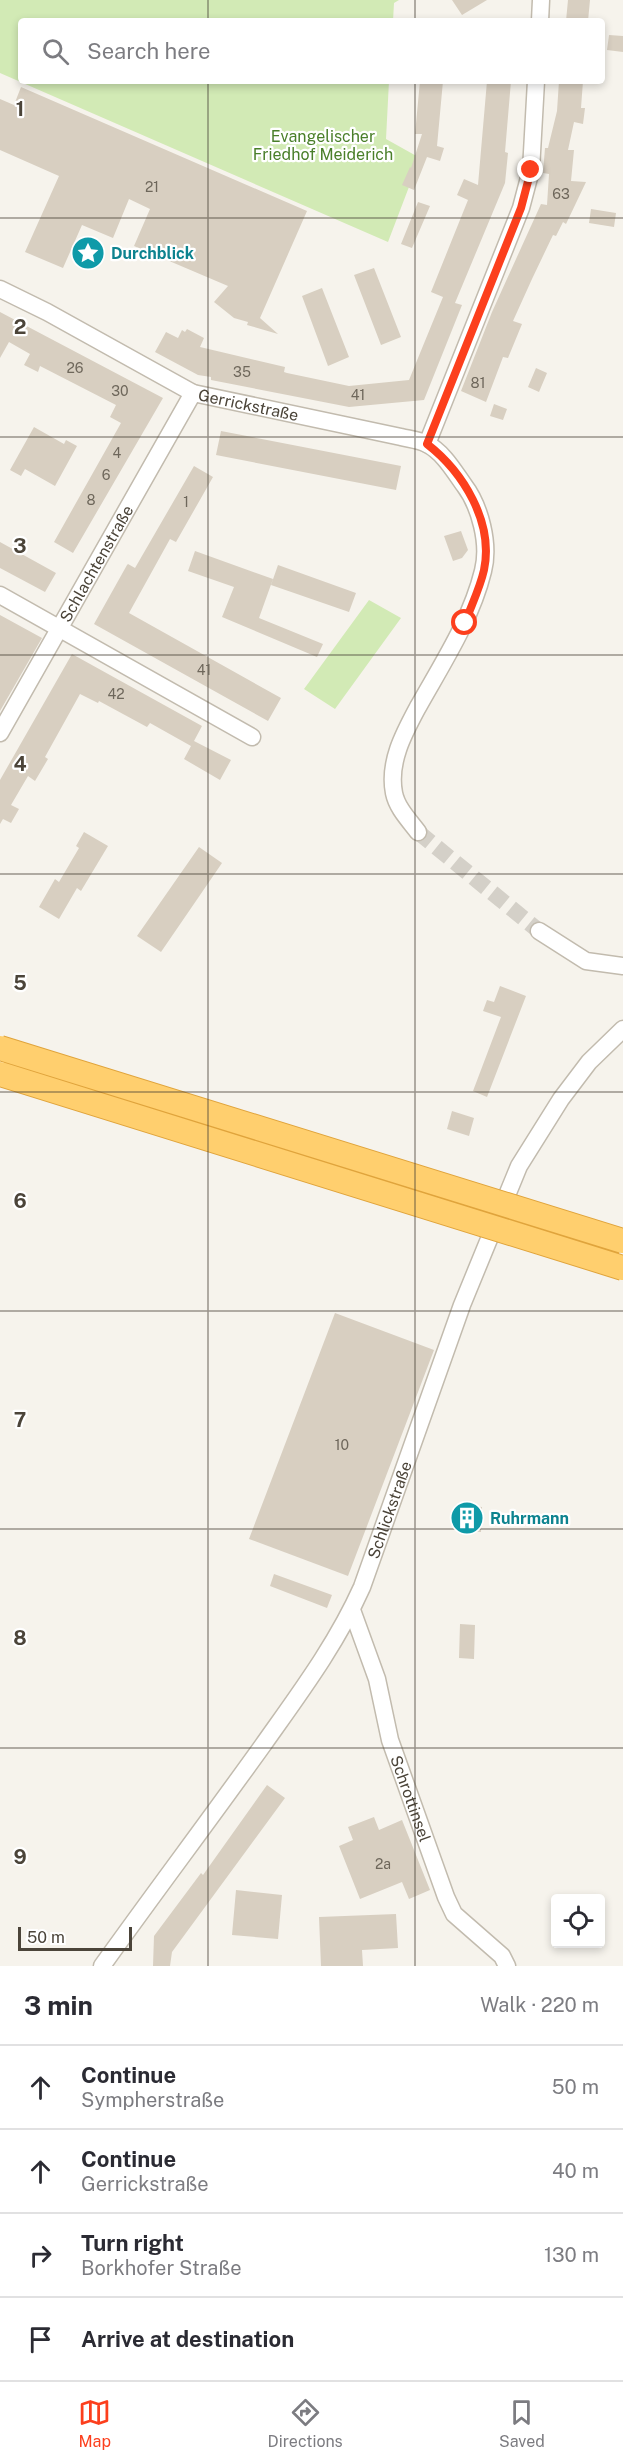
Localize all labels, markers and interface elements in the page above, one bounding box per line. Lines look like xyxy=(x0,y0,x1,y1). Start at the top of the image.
search box xyxy=(18,18,605,84)
icon: search xyxy=(39,35,72,68)
text: Search here xyxy=(87,38,211,64)
text: 1 xyxy=(16,97,24,121)
park label: Evangelischer Friedhof Meiderich xyxy=(253,127,393,164)
route end xyxy=(517,156,543,182)
house number: 21 xyxy=(145,179,159,195)
house number: 63 xyxy=(552,186,570,202)
place icon: Durchblick xyxy=(70,235,106,271)
place label: Durchblick xyxy=(111,244,194,263)
text: 2 xyxy=(14,315,26,339)
house number: 26 xyxy=(66,360,84,376)
house number: 35 xyxy=(233,364,251,380)
house number: 81 xyxy=(471,375,485,391)
house number: 30 xyxy=(111,383,129,399)
street label: Gerrickstraße xyxy=(196,385,300,425)
house number: 41 xyxy=(351,387,365,403)
house number: 4 xyxy=(113,445,122,461)
house number: 6 xyxy=(102,467,111,483)
house number: 8 xyxy=(86,492,96,508)
house number: 1 xyxy=(183,494,189,510)
street label: Schlachtenstraße xyxy=(56,502,137,625)
text: 3 xyxy=(13,534,27,558)
route start xyxy=(451,609,477,635)
house number: 41 xyxy=(197,662,211,678)
house number: 42 xyxy=(107,686,125,702)
text: 4 xyxy=(13,752,27,776)
text: 5 xyxy=(13,971,27,995)
text: 6 xyxy=(13,1189,27,1213)
text: 7 xyxy=(14,1408,26,1432)
house number: 10 xyxy=(335,1437,349,1453)
street label: Schlickstraße xyxy=(364,1459,416,1561)
building icon: Ruhrmann xyxy=(449,1500,485,1536)
place label: Ruhrmann xyxy=(490,1509,569,1528)
text: 8 xyxy=(13,1626,27,1650)
street label: Schrottinsel xyxy=(386,1753,435,1845)
text: 9 xyxy=(13,1845,27,1869)
house number: 2a xyxy=(375,1856,391,1872)
map controls xyxy=(551,1894,605,1948)
button: locate xyxy=(551,1894,605,1948)
scale bar xyxy=(18,1924,132,1952)
text: 50 m xyxy=(27,1928,65,1947)
text: 3 min xyxy=(24,1990,93,2021)
text: Walk · 220 m xyxy=(480,1993,599,2017)
text: Continue xyxy=(81,2062,176,2088)
icon: ahead xyxy=(24,2071,57,2104)
text: 50 m xyxy=(552,2075,599,2099)
text: Sympherstraße xyxy=(81,2088,224,2112)
text: Continue xyxy=(81,2146,176,2172)
icon: ahead xyxy=(24,2155,57,2188)
text: 40 m xyxy=(552,2159,599,2183)
text: Gerrickstraße xyxy=(81,2172,209,2196)
text: Turn right xyxy=(81,2230,184,2256)
icon: right xyxy=(24,2239,57,2272)
text: 130 m xyxy=(544,2243,599,2267)
text: Borkhofer Straße xyxy=(81,2256,242,2280)
icon: arrive xyxy=(24,2323,57,2356)
text: Arrive at destination xyxy=(81,2326,294,2352)
tab: Map xyxy=(78,2396,111,2451)
tab: Directions xyxy=(268,2396,343,2451)
tab: Saved xyxy=(499,2396,545,2451)

